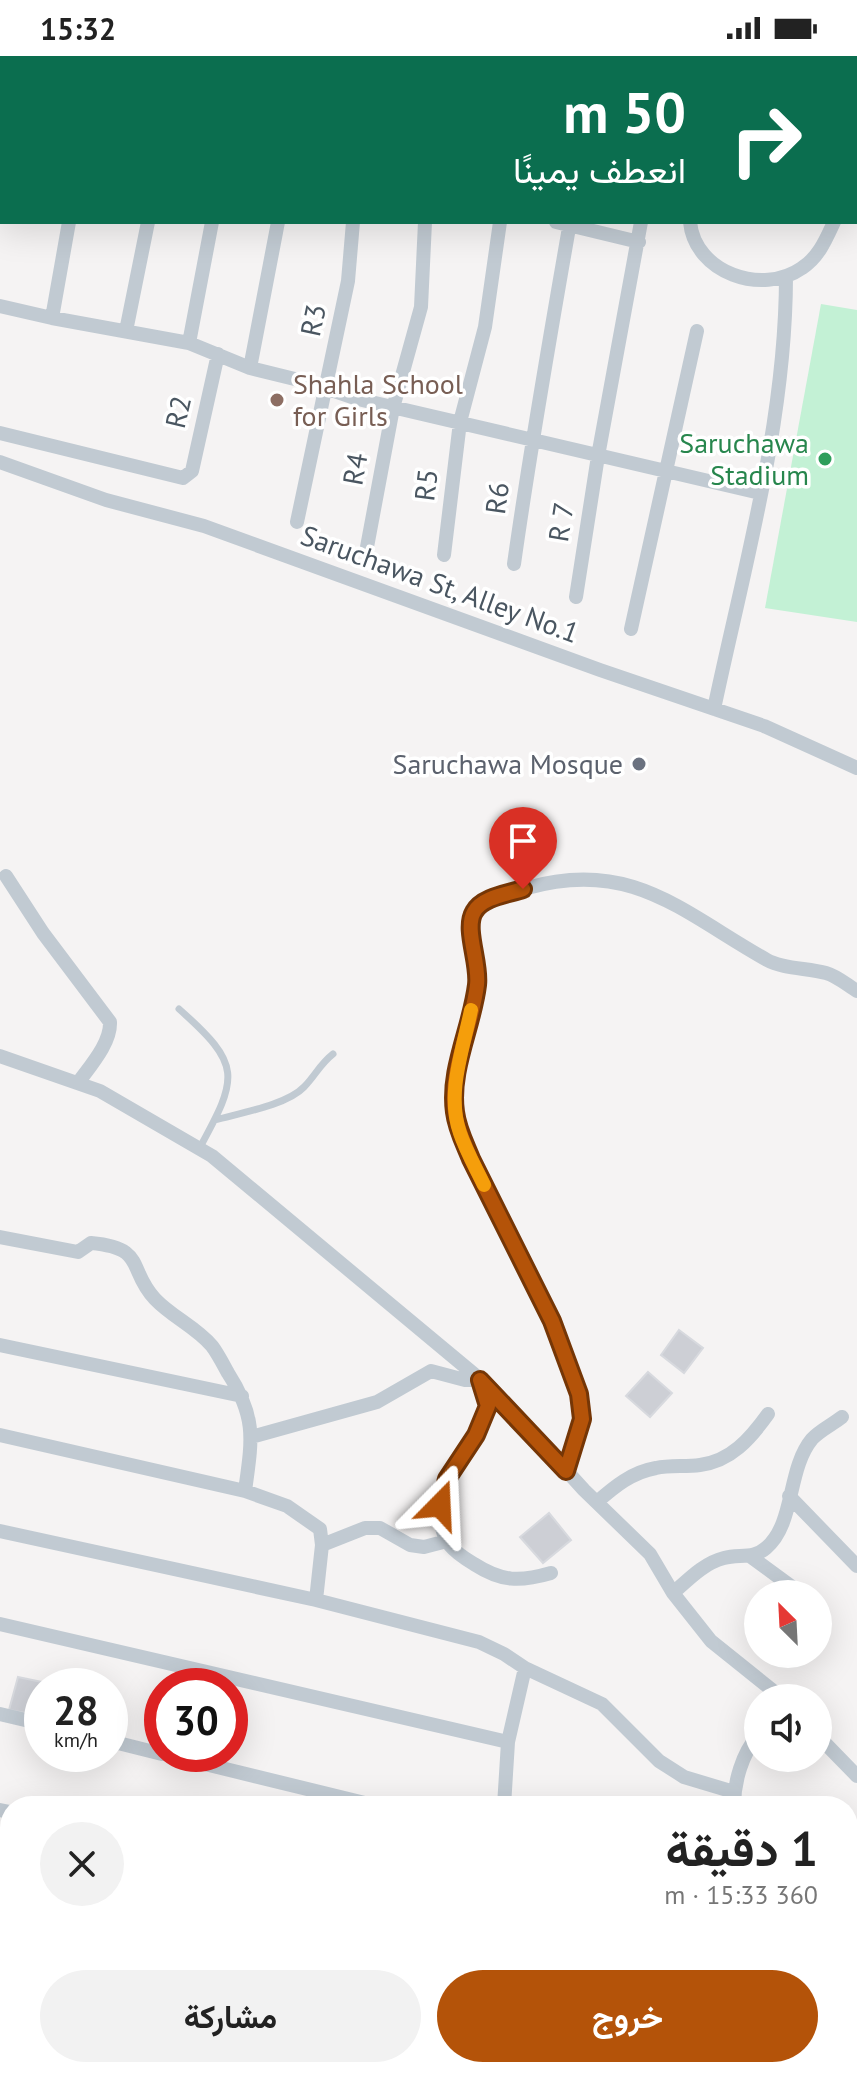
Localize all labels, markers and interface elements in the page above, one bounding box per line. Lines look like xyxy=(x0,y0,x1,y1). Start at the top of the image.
text: 15:32 xyxy=(40,9,116,48)
text: 50 m xyxy=(563,76,686,148)
icon: right xyxy=(714,88,818,192)
text: انعطف يمينًا xyxy=(513,146,686,193)
street label: R3 xyxy=(291,300,334,339)
place label: Shahla School for Girls xyxy=(293,365,463,434)
marker: Shahla School for Girls xyxy=(268,391,286,409)
street label: R2 xyxy=(156,392,199,432)
place label: Saruchawa Stadium xyxy=(679,424,809,493)
street label: R4 xyxy=(334,450,375,488)
marker: Saruchawa Stadium xyxy=(816,450,834,468)
street label: R5 xyxy=(405,467,446,503)
street label: R6 xyxy=(476,480,517,516)
street label: R 7 xyxy=(539,500,582,544)
street label: Saruchawa St, Alley No.1 xyxy=(296,516,584,651)
place label: Saruchawa Mosque xyxy=(393,745,623,782)
marker: Saruchawa Mosque xyxy=(630,755,648,773)
pin xyxy=(489,807,557,889)
icon: arrive xyxy=(501,819,545,863)
position arrow xyxy=(398,1463,482,1547)
north arrow xyxy=(744,1580,832,1668)
map controls xyxy=(744,1580,832,1772)
speed limit sign: 30 xyxy=(144,1668,248,1772)
text: 28 xyxy=(53,1684,99,1736)
button: sound xyxy=(744,1684,832,1772)
text: km/h xyxy=(54,1727,98,1753)
text: 1 دقيقة xyxy=(665,1817,818,1879)
button: close xyxy=(40,1822,124,1906)
text: 360 m · 15:33 xyxy=(664,1878,818,1911)
button: مشاركة xyxy=(40,1970,421,2062)
button: خروج xyxy=(437,1970,818,2062)

